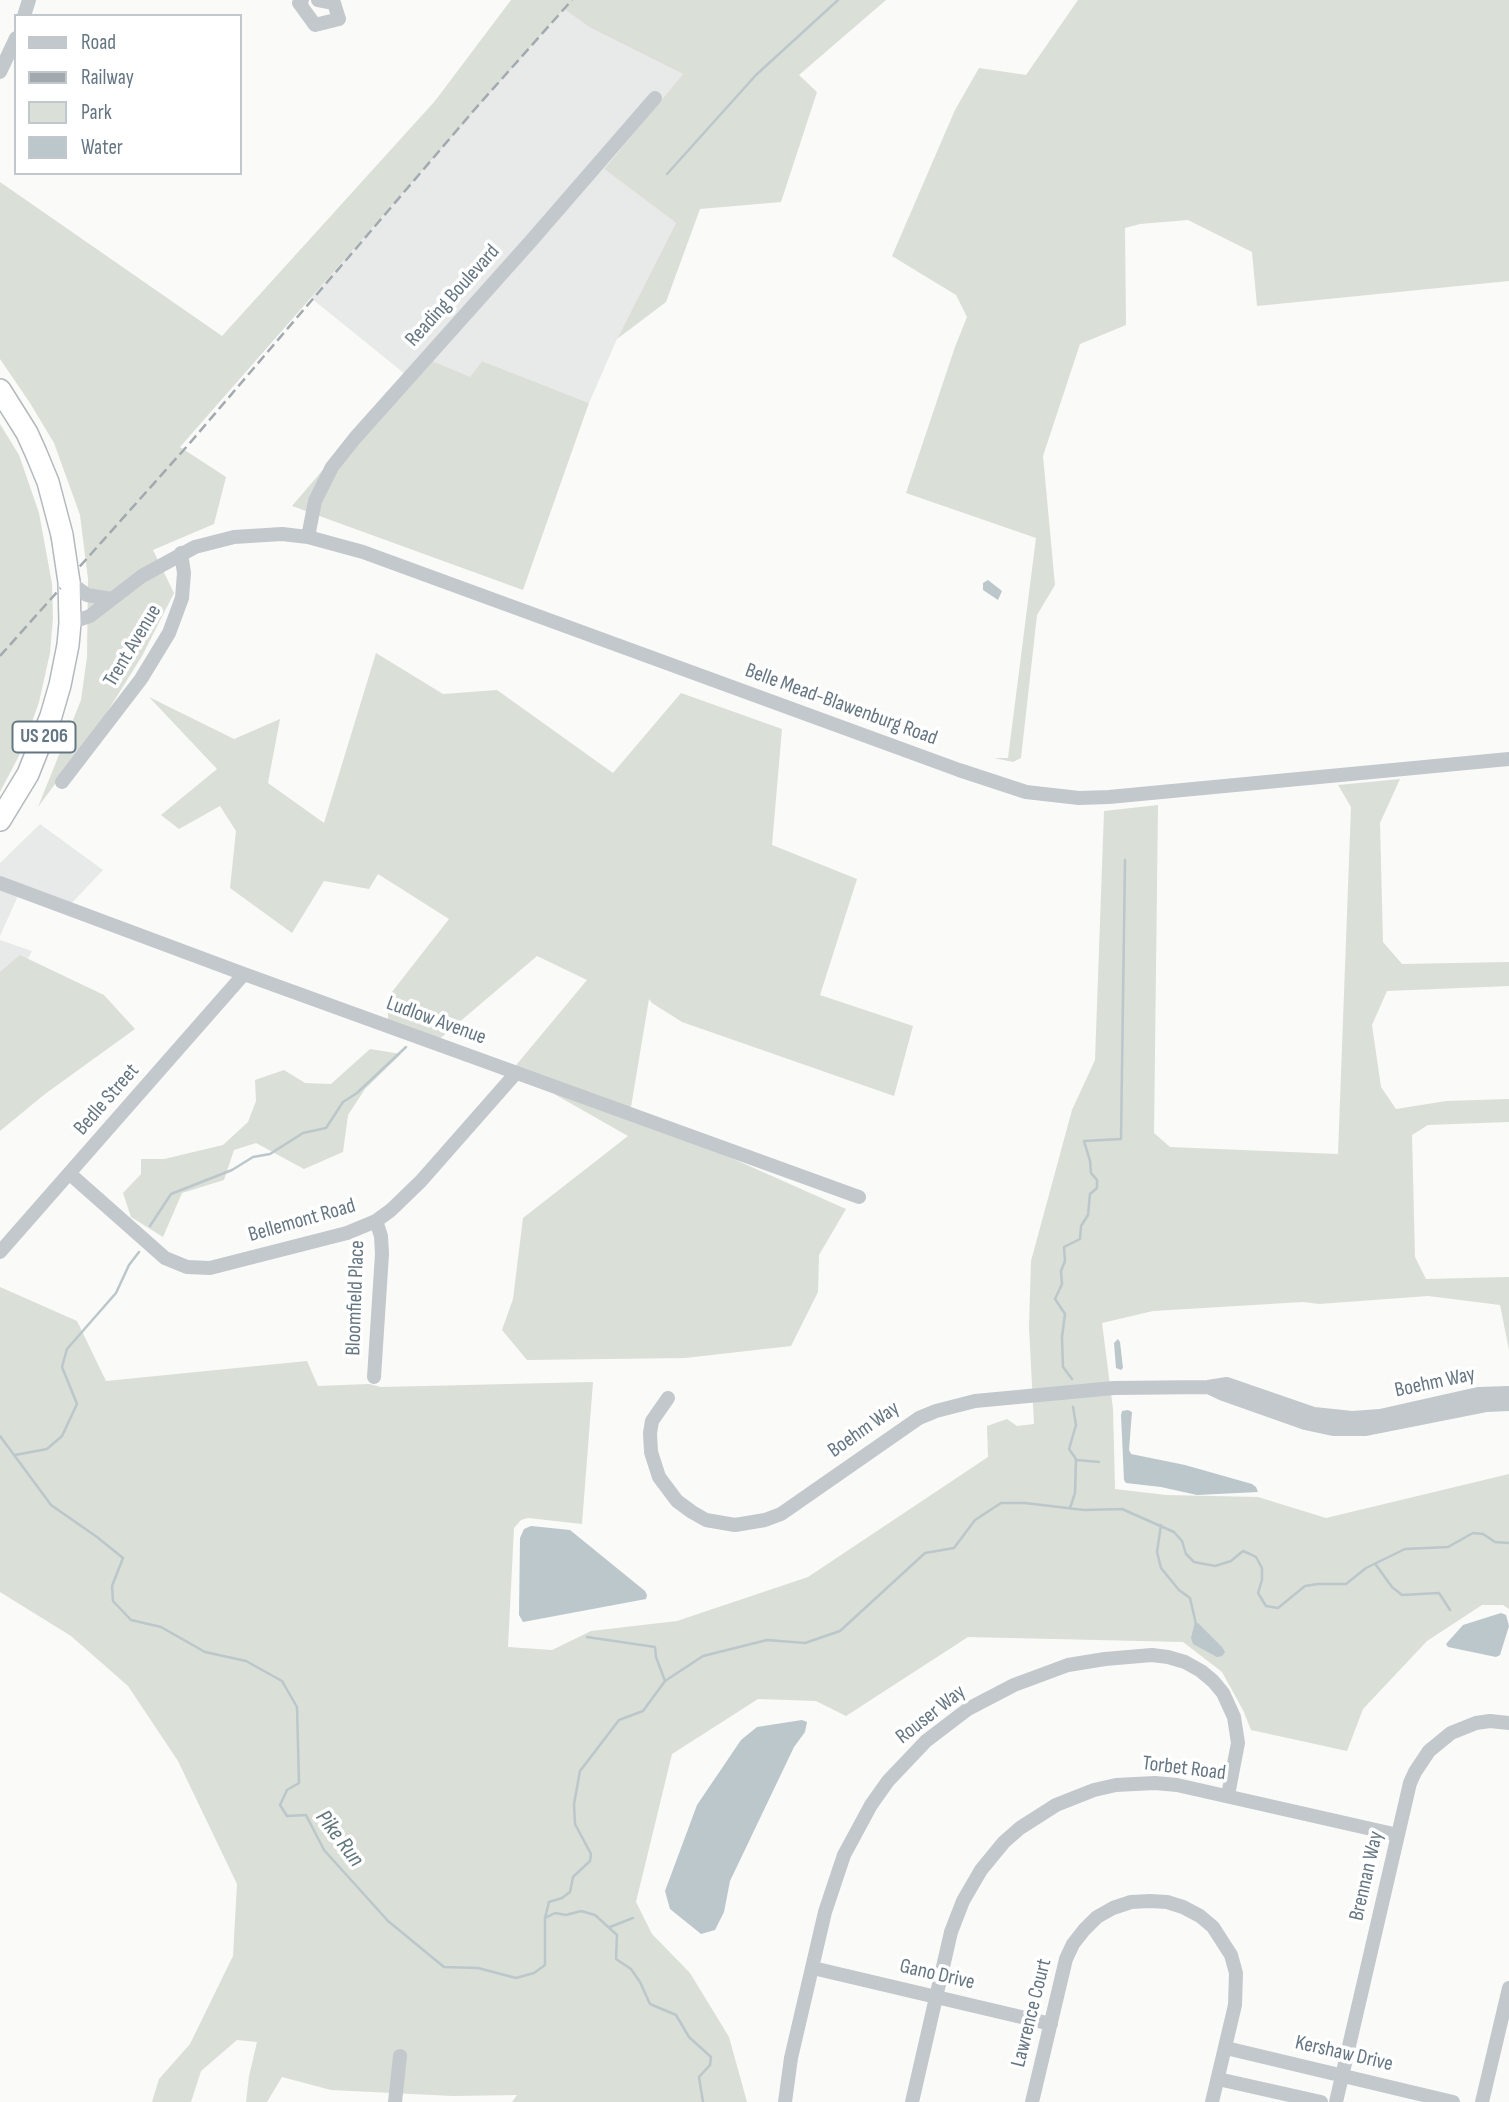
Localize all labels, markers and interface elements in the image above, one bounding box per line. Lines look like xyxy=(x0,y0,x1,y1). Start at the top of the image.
legend xyxy=(14,14,242,175)
text: Road xyxy=(81,30,116,55)
text: Railway xyxy=(81,65,134,90)
text: Park xyxy=(81,100,112,125)
text: Water xyxy=(81,135,123,160)
street label: Reading Boulevard xyxy=(401,240,505,352)
street label: Trent Avenue xyxy=(99,600,167,692)
street label: Belle Mead-Blawenburg Road xyxy=(741,658,941,752)
road number: US 206 xyxy=(12,722,76,752)
street label: Ludlow Avenue xyxy=(383,991,489,1051)
street label: Bedle Street xyxy=(69,1059,145,1141)
street label: Bellemont Road xyxy=(246,1194,358,1248)
street label: Bloomfield Place xyxy=(341,1240,371,1356)
street label: Boehm Way xyxy=(1393,1362,1477,1404)
street label: Boehm Way xyxy=(823,1396,905,1464)
street label: Rouser Way xyxy=(891,1680,971,1750)
street label: Torbet Road xyxy=(1141,1751,1227,1787)
water label: Pike Run xyxy=(309,1805,369,1873)
street label: Brennan Way xyxy=(1344,1829,1390,1923)
street label: Gano Drive xyxy=(897,1954,977,1996)
street label: Lawrence Court xyxy=(1006,1956,1058,2070)
street label: Kershaw Drive xyxy=(1293,2031,1395,2077)

